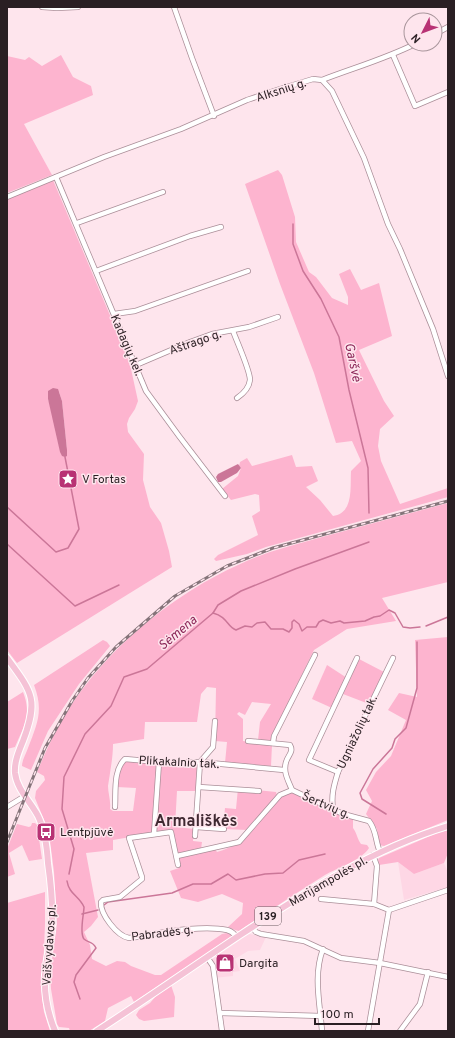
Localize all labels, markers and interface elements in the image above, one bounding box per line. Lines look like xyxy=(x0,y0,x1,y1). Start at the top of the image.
north arrow xyxy=(403,12,443,52)
text: N xyxy=(408,30,424,46)
street label: Alksnių g. xyxy=(254,75,309,107)
street label: Kadagių kel. xyxy=(106,312,146,379)
street label: Aštrago g. xyxy=(167,326,224,359)
water label: Garšvė xyxy=(340,342,364,384)
place icon: V Fortas xyxy=(57,468,79,490)
place label: V Fortas xyxy=(82,472,126,488)
water label: Sėmena xyxy=(156,613,201,654)
street label: Ugniažolių tak. xyxy=(334,693,382,772)
street label: Plikakalnio tak. xyxy=(138,753,220,773)
street label: Šertvių g. xyxy=(299,789,352,823)
district label: Armališkės xyxy=(155,812,238,832)
bus stop icon: Lentpjūvė xyxy=(35,821,57,843)
place label: Lentpjūvė xyxy=(60,825,113,841)
street label: Marijampolės pl. xyxy=(286,853,371,911)
street label: Vaišvydavos pl. xyxy=(39,904,61,986)
road number: 139 xyxy=(255,907,281,925)
street label: Pabradės g. xyxy=(130,922,194,946)
shop icon: Dargita xyxy=(214,952,236,974)
place label: Dargita xyxy=(239,956,278,972)
scale bar xyxy=(315,1000,379,1026)
text: 100 m xyxy=(321,1007,354,1023)

